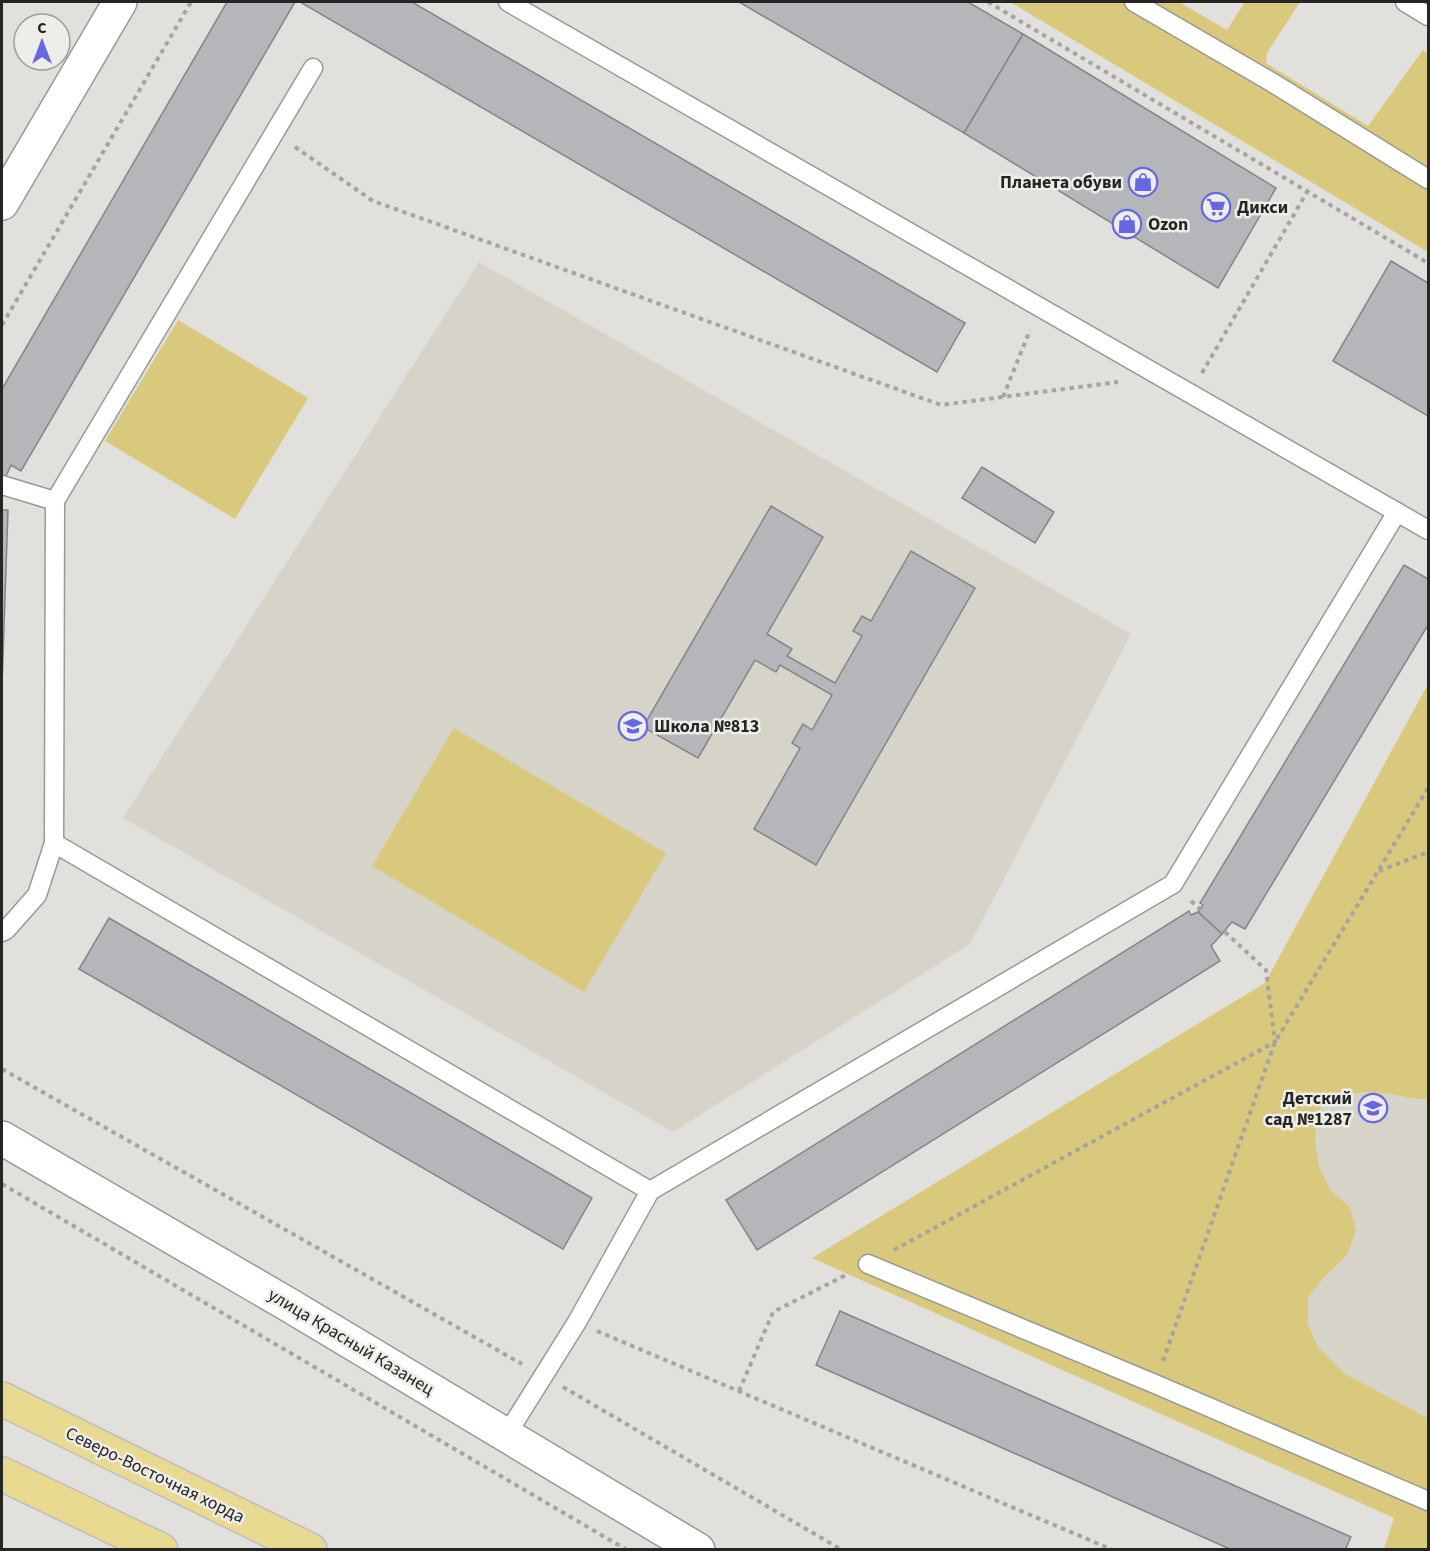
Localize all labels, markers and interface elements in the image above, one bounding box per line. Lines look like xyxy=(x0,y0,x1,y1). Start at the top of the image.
north arrow xyxy=(12,12,72,72)
text: С xyxy=(37,17,47,39)
shop icon: Планета обуви xyxy=(1127,166,1159,198)
place label: Планета обуви xyxy=(1000,170,1122,195)
supermarket icon: Дикси xyxy=(1200,191,1232,223)
place label: Дикси xyxy=(1237,195,1288,220)
shop icon: Ozon xyxy=(1111,208,1143,240)
place label: Ozon xyxy=(1148,212,1188,237)
school or university icon: Школа №813 xyxy=(617,710,649,742)
place label: Школа №813 xyxy=(654,714,759,739)
place label: Детский сад №1287 xyxy=(1265,1086,1352,1132)
school or university icon: Детский сад №1287 xyxy=(1357,1092,1389,1124)
street label: улица Красный Казанец xyxy=(263,1282,439,1402)
street label: Северо-Восточная хорда xyxy=(61,1421,249,1529)

